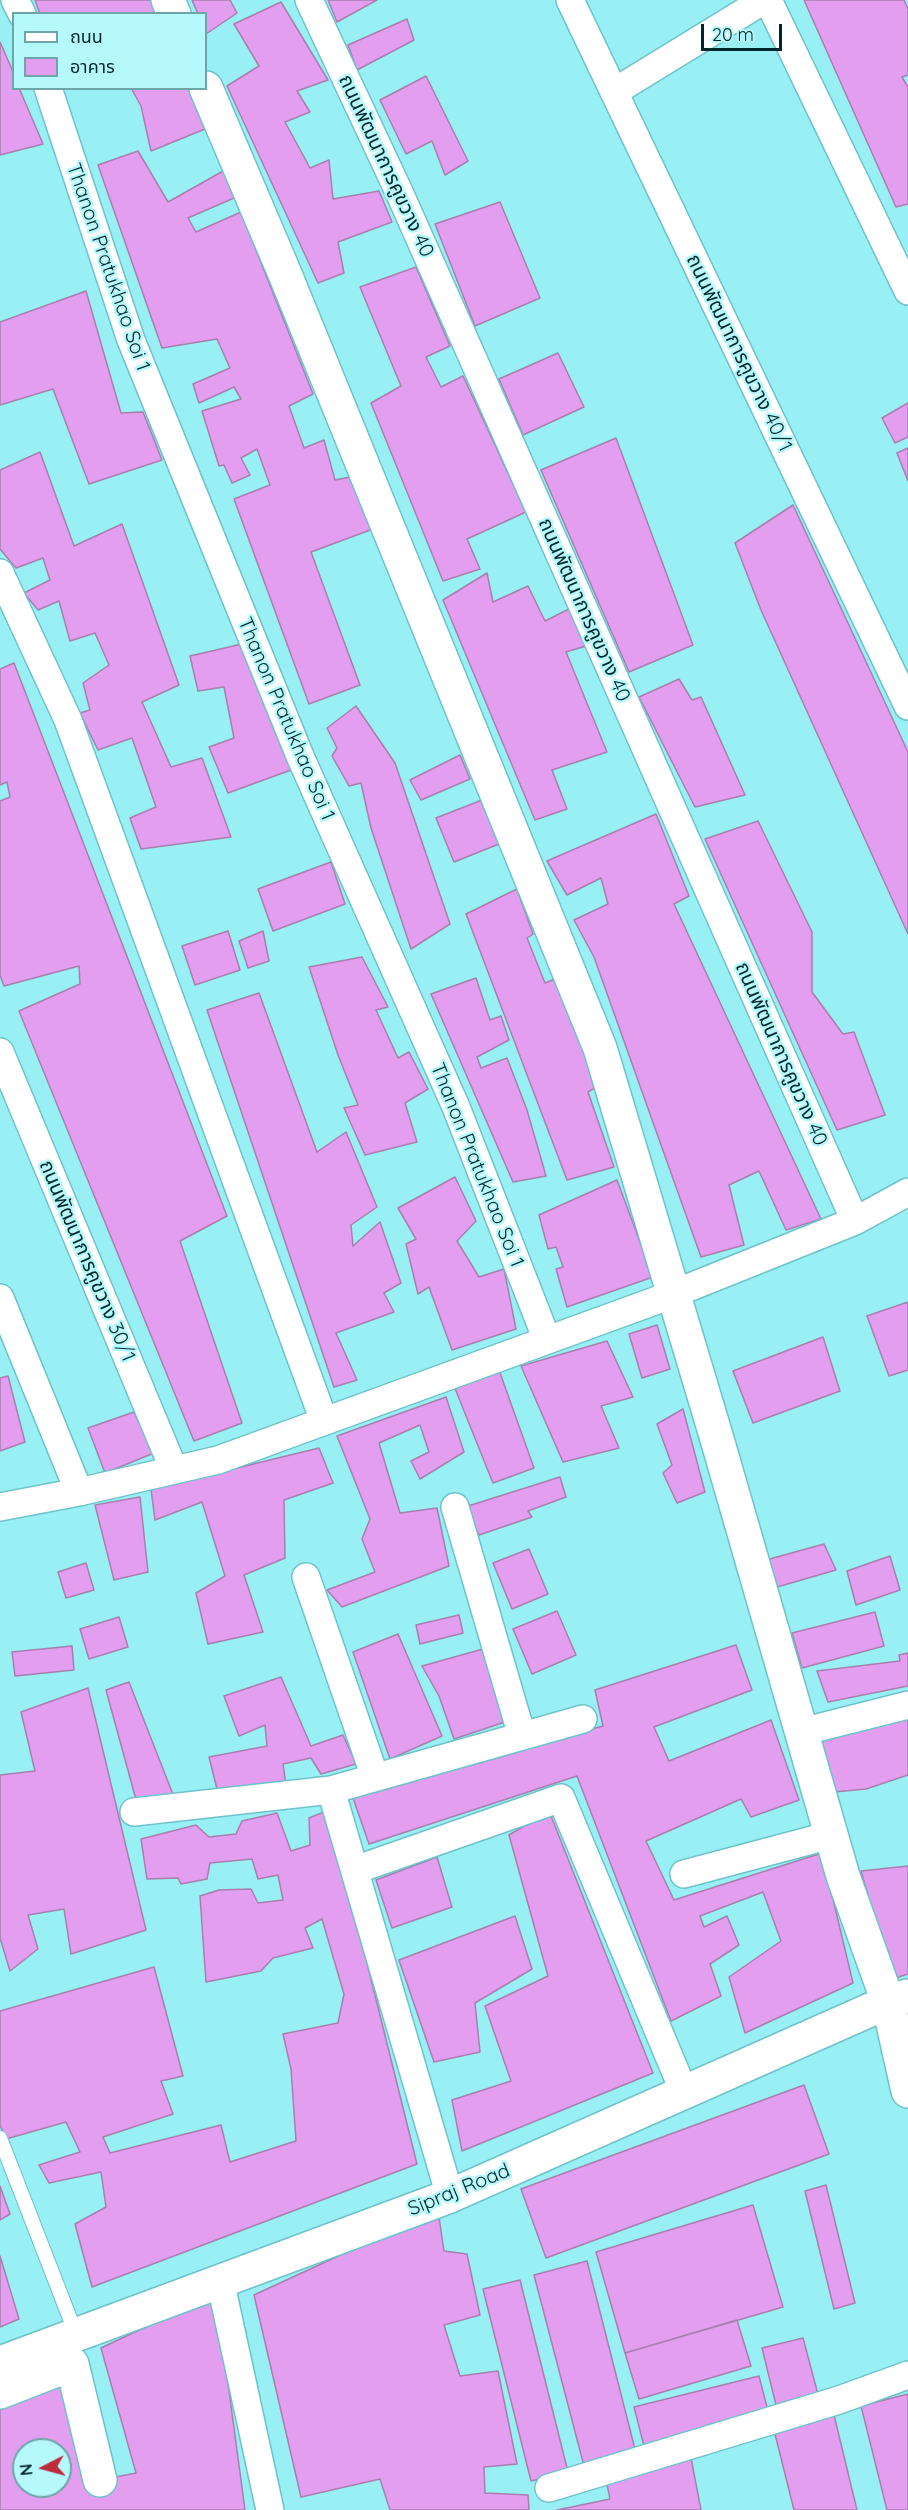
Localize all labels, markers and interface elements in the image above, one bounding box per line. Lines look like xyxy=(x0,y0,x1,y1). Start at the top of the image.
legend xyxy=(12,12,207,90)
scale bar xyxy=(704,12,785,50)
text: 20 m xyxy=(712,23,754,46)
text: ถนน xyxy=(70,25,103,48)
text: อาคาร xyxy=(70,55,115,78)
street label: ถนนพัฒนาการคูขวาง 40 xyxy=(333,71,439,261)
street label: Thanon Pratukhao Soi 1 xyxy=(61,160,155,374)
street label: ถนนพัฒนาการคูขวาง 40/1 xyxy=(681,250,797,456)
street label: ถนนพัฒนาการคูขวาง 40 xyxy=(533,514,635,706)
street label: Thanon Pratukhao Soi 1 xyxy=(232,614,340,824)
street label: ถนนพัฒนาการคูขวาง 40 xyxy=(730,958,832,1150)
street label: Thanon Pratukhao Soi 1 xyxy=(425,1059,529,1271)
street label: ถนนพัฒนาการคูขวาง 30/1 xyxy=(34,1157,140,1365)
street label: Sipraj Road xyxy=(405,2159,513,2221)
north arrow xyxy=(12,2438,72,2498)
text: N xyxy=(16,2463,37,2477)

